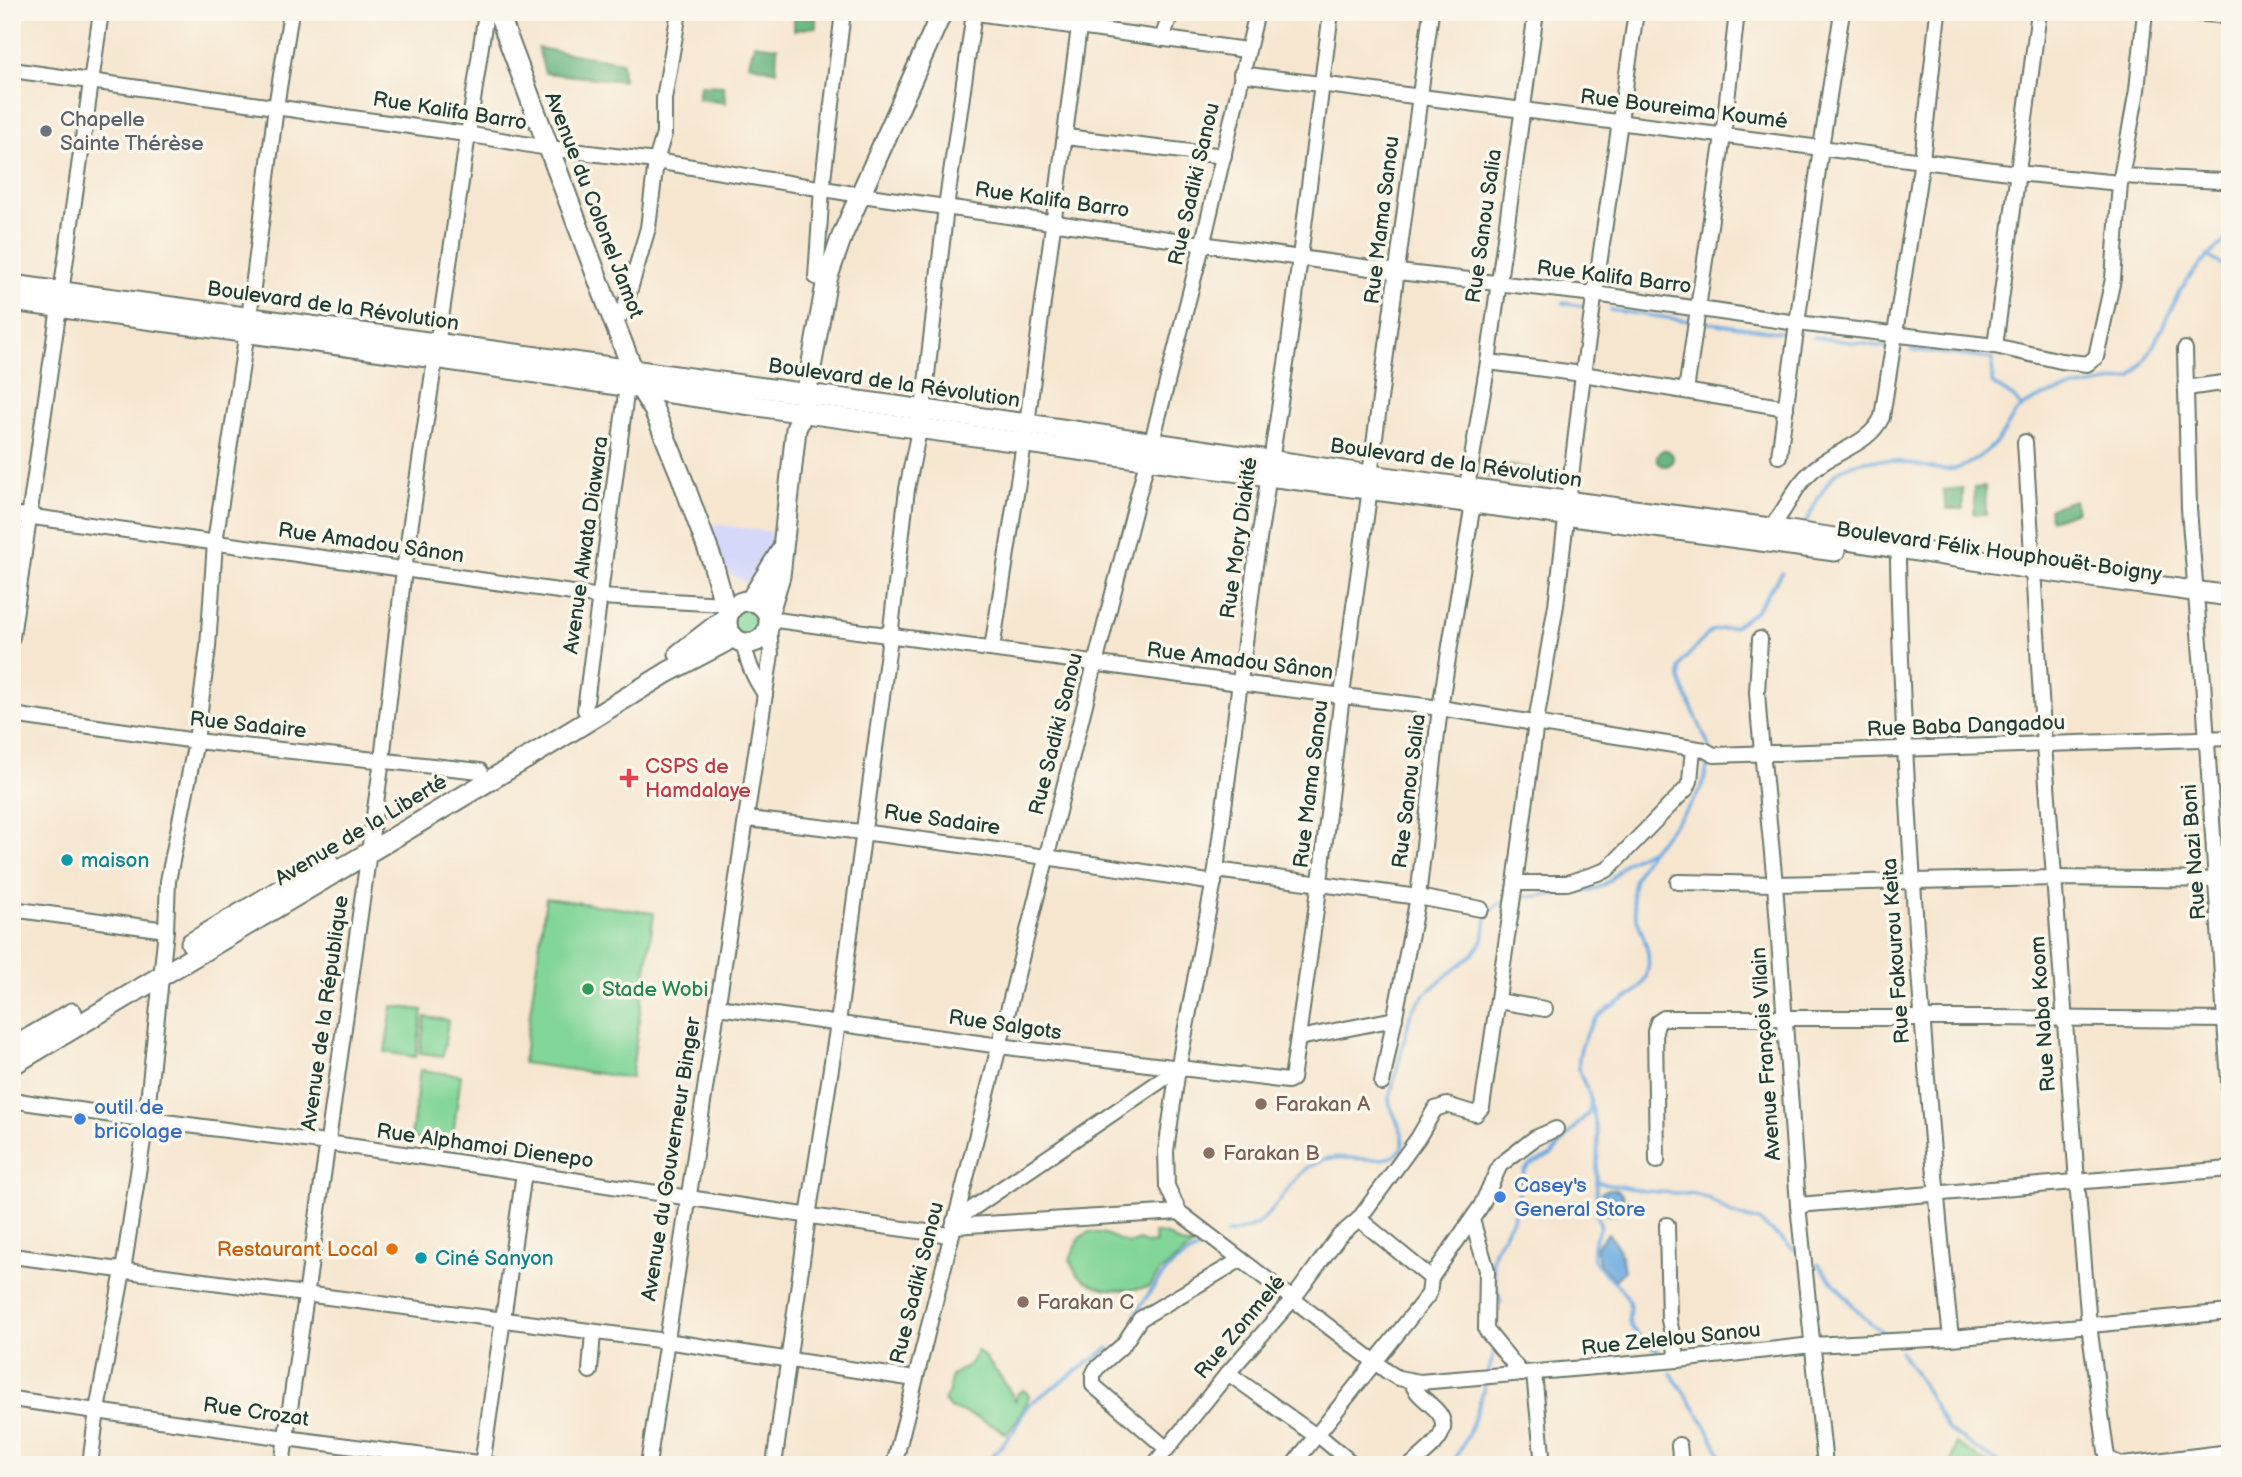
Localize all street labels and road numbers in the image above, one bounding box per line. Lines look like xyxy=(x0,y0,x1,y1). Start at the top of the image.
street label: Rue Boureima Koumé xyxy=(1579,84,1789,134)
street label: Rue Kalifa Barro xyxy=(371,86,529,136)
street label: Avenue du Colonel Jamot xyxy=(539,88,649,322)
street label: Rue Sadiki Sanou xyxy=(1163,100,1225,268)
street label: Rue Mama Sanou xyxy=(1359,135,1405,305)
street label: Rue Sanou Salia xyxy=(1461,147,1507,305)
street label: Rue Kalifa Barro xyxy=(973,177,1131,223)
street label: Rue Kalifa Barro xyxy=(1535,255,1693,299)
street label: Boulevard de la Révolution xyxy=(205,276,461,336)
street label: Boulevard de la Révolution xyxy=(766,353,1022,413)
street label: Boulevard de la Révolution xyxy=(1328,433,1584,493)
street label: Avenue Alwata Diawara xyxy=(558,434,614,656)
street label: Rue Mory Diakité xyxy=(1215,455,1263,620)
street label: Boulevard Félix Houphouët-Boigny xyxy=(1835,517,2164,587)
street label: Rue Amadou Sânon xyxy=(276,518,466,568)
street label: Rue Amadou Sânon xyxy=(1145,637,1335,685)
street label: Rue Sadiki Sanou xyxy=(1024,650,1088,818)
street label: Rue Mama Sanou xyxy=(1288,699,1334,869)
street label: Rue Sadaire xyxy=(188,706,308,744)
street label: Rue Baba Dangadou xyxy=(1866,710,2066,742)
street label: Rue Sanou Salia xyxy=(1387,712,1431,870)
street label: Avenue de la Liberté xyxy=(271,769,452,891)
street label: Rue Nazi Boni xyxy=(2177,783,2211,921)
street label: Rue Sadaire xyxy=(882,799,1002,841)
street label: Rue Fakourou Keita xyxy=(1877,857,1915,1045)
street label: Avenue de la République xyxy=(296,894,354,1132)
street label: Rue Naba Koom xyxy=(2025,935,2061,1093)
street label: Avenue François Vilain xyxy=(1746,946,1786,1162)
street label: Rue Salgots xyxy=(947,1005,1063,1045)
street label: Avenue du Gouverneur Binger xyxy=(636,1015,706,1303)
street label: Rue Alphamoi Dienepo xyxy=(375,1118,595,1174)
street label: Rue Sadiki Sanou xyxy=(885,1199,949,1367)
street label: Rue Zonmelé xyxy=(1189,1270,1291,1384)
street label: Rue Zelelou Sanou xyxy=(1580,1317,1762,1361)
street label: Rue Crozat xyxy=(201,1392,311,1432)

